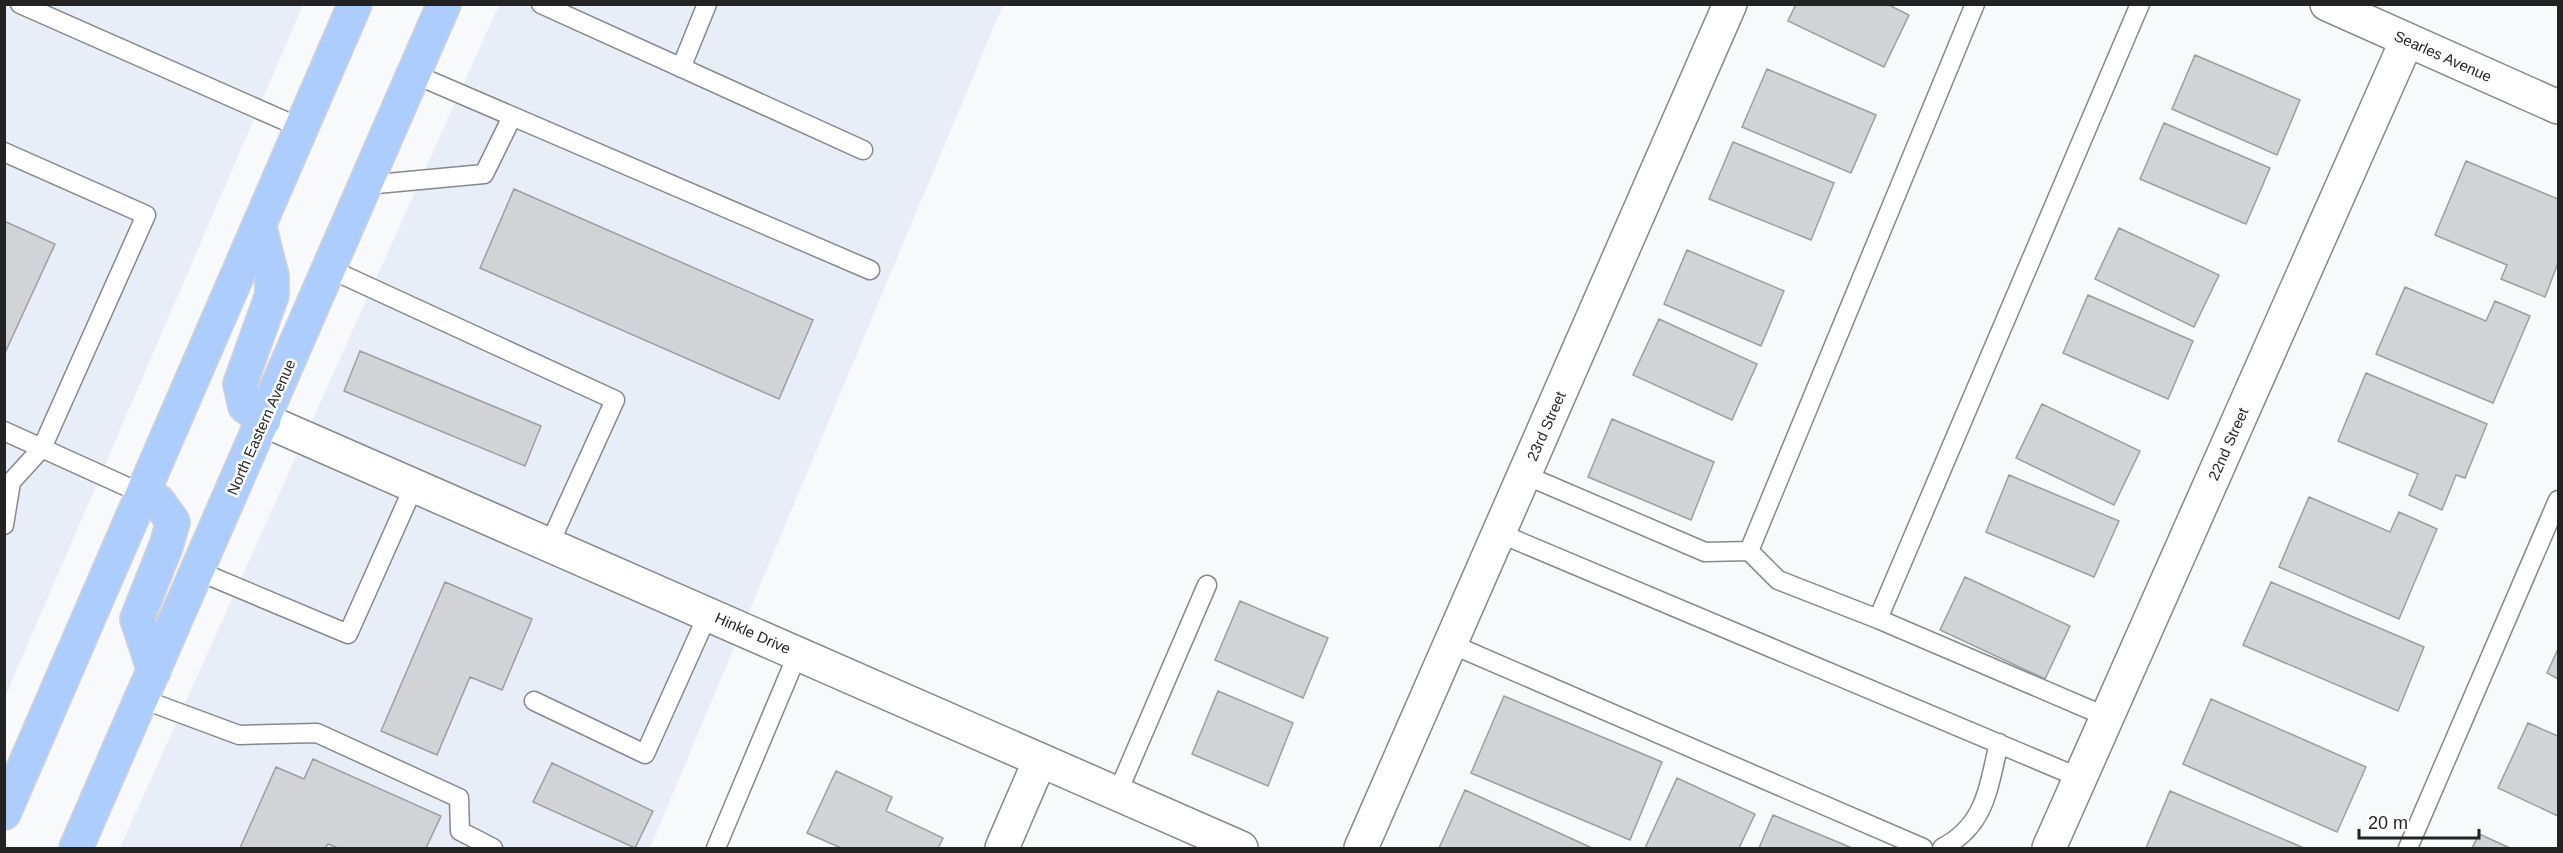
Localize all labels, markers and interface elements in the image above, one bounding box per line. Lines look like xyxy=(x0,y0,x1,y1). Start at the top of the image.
street label: Searles Avenue xyxy=(2392,27,2494,85)
street label: North Eastern Avenue xyxy=(223,357,299,497)
street label: 23rd Street xyxy=(1523,388,1569,463)
street label: 22nd Street xyxy=(2204,404,2252,483)
street label: Hinkle Drive xyxy=(713,609,793,657)
scale bar xyxy=(2359,802,2479,840)
text: 20 m xyxy=(2368,813,2408,833)

